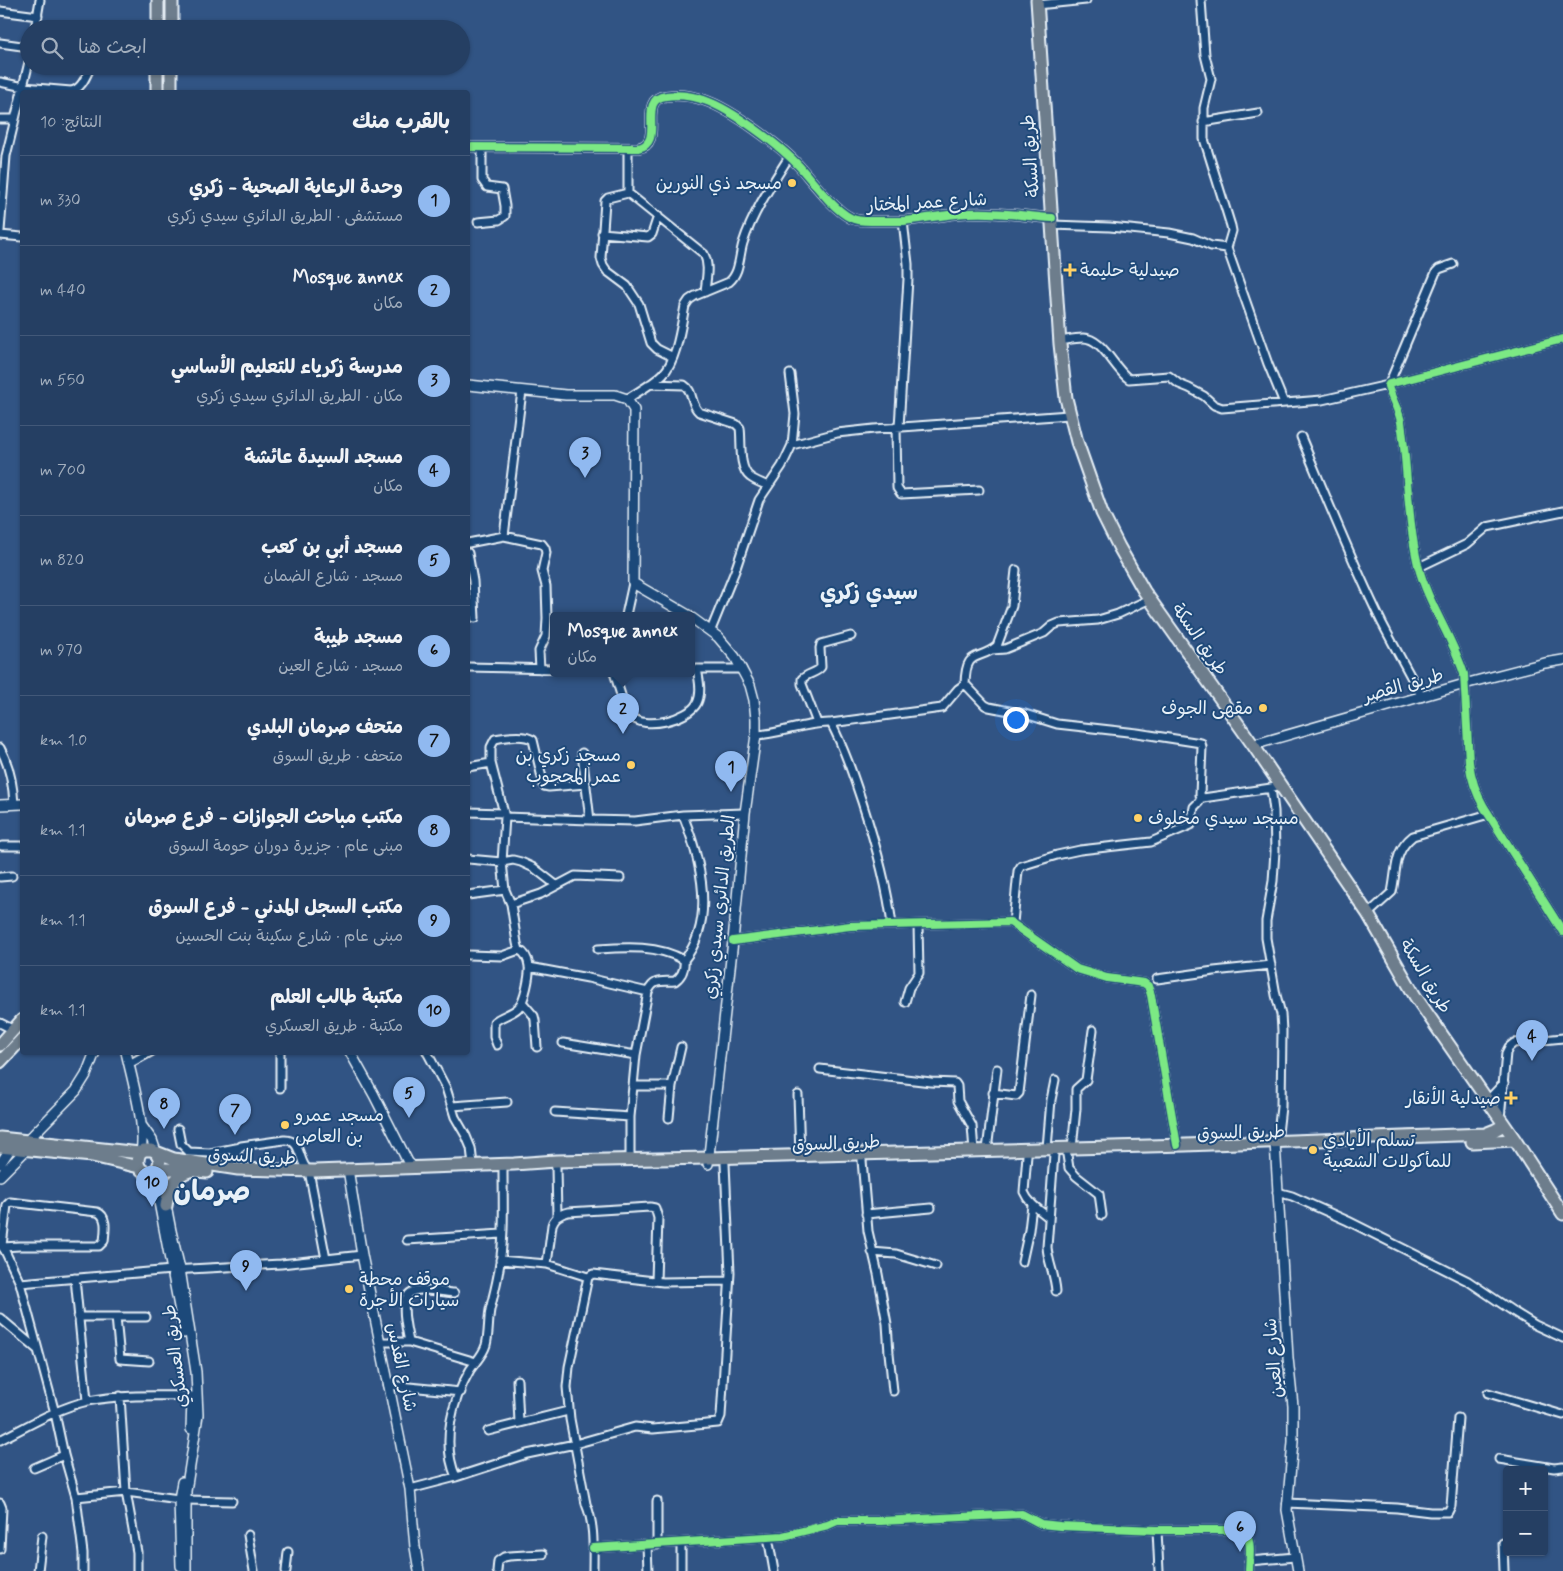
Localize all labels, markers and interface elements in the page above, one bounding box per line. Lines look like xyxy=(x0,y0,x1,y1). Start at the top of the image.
search box xyxy=(20,20,470,75)
icon: search xyxy=(38,34,66,62)
text: ابحث هنا xyxy=(78,35,147,60)
text: بالقرب منك xyxy=(352,108,450,136)
text: النتائج: 10 xyxy=(40,112,102,133)
street label: طريق السكة xyxy=(1016,114,1046,198)
place label: مسجد ذي النورين xyxy=(656,172,782,196)
text: وحدة الرعاية الصحية - زكري xyxy=(189,175,403,200)
marker: مسجد ذي النورين xyxy=(786,177,798,189)
street label: شارع عمر المختار xyxy=(864,188,988,218)
text: 330 m xyxy=(40,190,81,211)
text: 1 xyxy=(430,190,438,211)
text: مستشفى · الطريق الدائري سيدي زكري xyxy=(167,206,403,227)
place label: صيدلية حليمة xyxy=(1080,259,1180,283)
marker: صيدلية حليمة xyxy=(1064,264,1076,276)
text: Mosque annex xyxy=(293,265,403,290)
text: 440 m xyxy=(40,280,86,301)
text: 2 xyxy=(430,280,438,301)
text: مكان xyxy=(373,293,403,314)
text: مدرسة زكرياء للتعليم الأساسي xyxy=(171,355,403,380)
text: 550 m xyxy=(40,370,85,391)
text: 3 xyxy=(430,370,438,391)
text: مكان · الطريق الدائري سيدي زكري xyxy=(196,386,403,407)
pin: 3 xyxy=(569,437,601,478)
text: مسجد السيدة عائشة xyxy=(244,445,403,470)
text: 700 m xyxy=(40,460,86,481)
text: 4 xyxy=(429,460,439,481)
text: مكان xyxy=(373,476,403,497)
text: مسجد أبي بن كعب xyxy=(261,535,403,560)
text: 820 m xyxy=(40,550,84,571)
text: 5 xyxy=(429,550,439,571)
text: مسجد · شارع الضمان xyxy=(264,566,403,587)
district label: سيدي زكري xyxy=(820,579,918,608)
street label: طريق السكة xyxy=(1166,599,1233,680)
popup xyxy=(550,612,695,677)
text: Mosque annex xyxy=(567,619,678,644)
text: مسجد طيبة xyxy=(314,625,403,650)
text: 970 m xyxy=(40,640,83,661)
text: 6 xyxy=(430,640,438,661)
text: مكان xyxy=(567,647,597,668)
text: مسجد · شارع العين xyxy=(278,656,403,677)
street label: طريق القصر xyxy=(1358,663,1446,709)
pin: 2 xyxy=(607,693,639,734)
place label: مقهى الجوف xyxy=(1161,697,1253,721)
marker: مقهى الجوف xyxy=(1257,702,1269,714)
your location xyxy=(1003,707,1029,733)
text: متحف صرمان البلدي xyxy=(247,715,403,740)
text: 1.0 km xyxy=(40,730,87,751)
text: 7 xyxy=(429,730,439,751)
place label: مسجد زكري بن عمر المحجوب xyxy=(515,744,621,789)
text: متحف · طريق السوق xyxy=(273,746,403,767)
pin: 1 xyxy=(715,751,747,792)
marker: مسجد زكري بن عمر المحجوب xyxy=(625,759,637,771)
text: مكتب مباحث الجوازات - فرع صرمان xyxy=(125,805,403,830)
place label: مسجد سيدي مخلوف xyxy=(1148,807,1299,831)
marker: مسجد سيدي مخلوف xyxy=(1132,812,1144,824)
street label: الطريق الدائري سيدي زكري xyxy=(698,814,742,1001)
text: 1.1 km xyxy=(40,820,85,841)
text: 8 xyxy=(429,820,439,841)
text: مبنى عام · جزيرة دوران حومة السوق xyxy=(168,836,403,857)
text: مكتب السجل المدني - فرع السوق xyxy=(148,895,403,920)
text: 1.1 km xyxy=(40,910,85,931)
text: 9 xyxy=(430,910,438,931)
text: مبنى عام · شارع سكينة بنت الحسين xyxy=(176,926,403,947)
street label: طريق السكة xyxy=(1393,935,1457,1018)
text: مكتبة طالب العلم xyxy=(270,985,403,1010)
text: 1.1 km xyxy=(40,1000,85,1021)
text: 10 xyxy=(426,1000,442,1021)
text: مكتبة · طريق العسكري xyxy=(265,1016,403,1037)
pin: 4 xyxy=(1516,1020,1548,1061)
pin: 5 xyxy=(393,1077,425,1118)
place label: صيدلية الأنقار xyxy=(1404,1086,1501,1111)
pin: 8 xyxy=(148,1088,180,1129)
marker: صيدلية الأنقار xyxy=(1505,1092,1517,1104)
pin: 7 xyxy=(219,1094,251,1135)
place label: مسجد عمرو بن العاص xyxy=(293,1104,384,1149)
marker: مسجد عمرو بن العاص xyxy=(279,1119,291,1131)
street label: طريق السوق xyxy=(1197,1120,1285,1146)
place label: تسلم الأيادي للمأكولات الشعبية xyxy=(1323,1128,1452,1174)
street label: طريق السوق xyxy=(791,1130,881,1158)
street label: طريق السوق xyxy=(207,1143,297,1171)
marker: تسلم الأيادي للمأكولات الشعبية xyxy=(1307,1144,1319,1156)
pin: 10 xyxy=(136,1166,168,1207)
district label: صرمان xyxy=(173,1174,251,1211)
pin: 9 xyxy=(230,1250,262,1291)
place label: موقف محطة سيارات الأجرة xyxy=(359,1268,459,1313)
marker: موقف محطة سيارات الأجرة xyxy=(343,1283,355,1295)
street label: طريق العسكري xyxy=(158,1303,194,1409)
street label: شارع العين xyxy=(1259,1317,1289,1399)
street label: شارع القدس xyxy=(380,1320,422,1414)
map controls xyxy=(1503,1466,1548,1556)
button: + xyxy=(1503,1466,1548,1511)
pin: 6 xyxy=(1224,1511,1256,1552)
button: − xyxy=(1503,1511,1548,1556)

